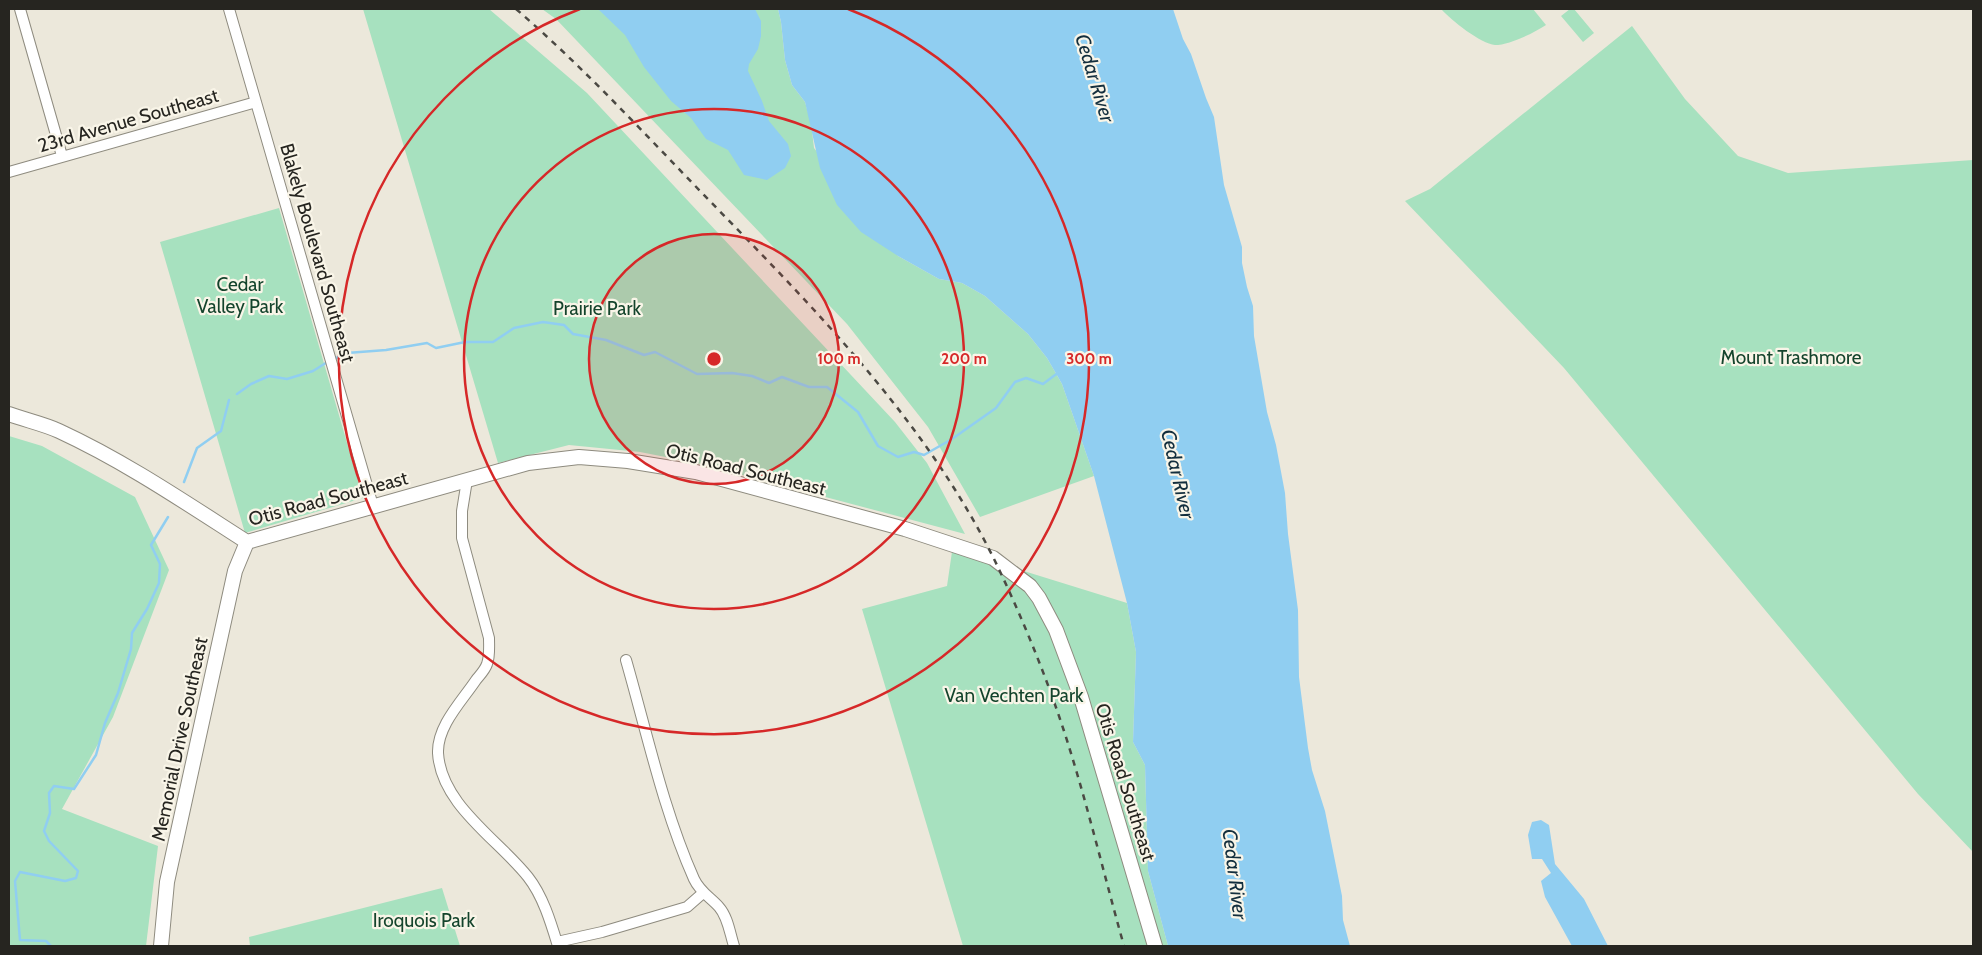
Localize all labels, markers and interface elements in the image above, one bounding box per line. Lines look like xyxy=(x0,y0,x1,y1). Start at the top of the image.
water label: Cedar River xyxy=(1070,31,1120,126)
street label: 23rd Avenue Southeast xyxy=(35,84,222,157)
street label: Blakely Boulevard Southeast xyxy=(275,141,360,366)
park label: Cedar Valley Park xyxy=(197,273,284,318)
park label: Prairie Park xyxy=(553,297,641,320)
park label: Mount Trashmore xyxy=(1721,346,1862,369)
centre of rings xyxy=(705,350,723,368)
text: 100 m xyxy=(817,350,861,368)
text: 200 m xyxy=(941,350,987,368)
text: 300 m xyxy=(1066,350,1112,368)
water label: Cedar River xyxy=(1156,427,1200,522)
street label: Otis Road Southeast xyxy=(664,438,829,501)
street label: Otis Road Southeast xyxy=(246,466,411,531)
street label: Memorial Drive Southeast xyxy=(147,634,213,843)
park label: Van Vechten Park xyxy=(945,684,1084,707)
street label: Otis Road Southeast xyxy=(1091,700,1161,864)
water label: Cedar River xyxy=(1218,827,1253,921)
park label: Iroquois Park xyxy=(373,909,476,932)

